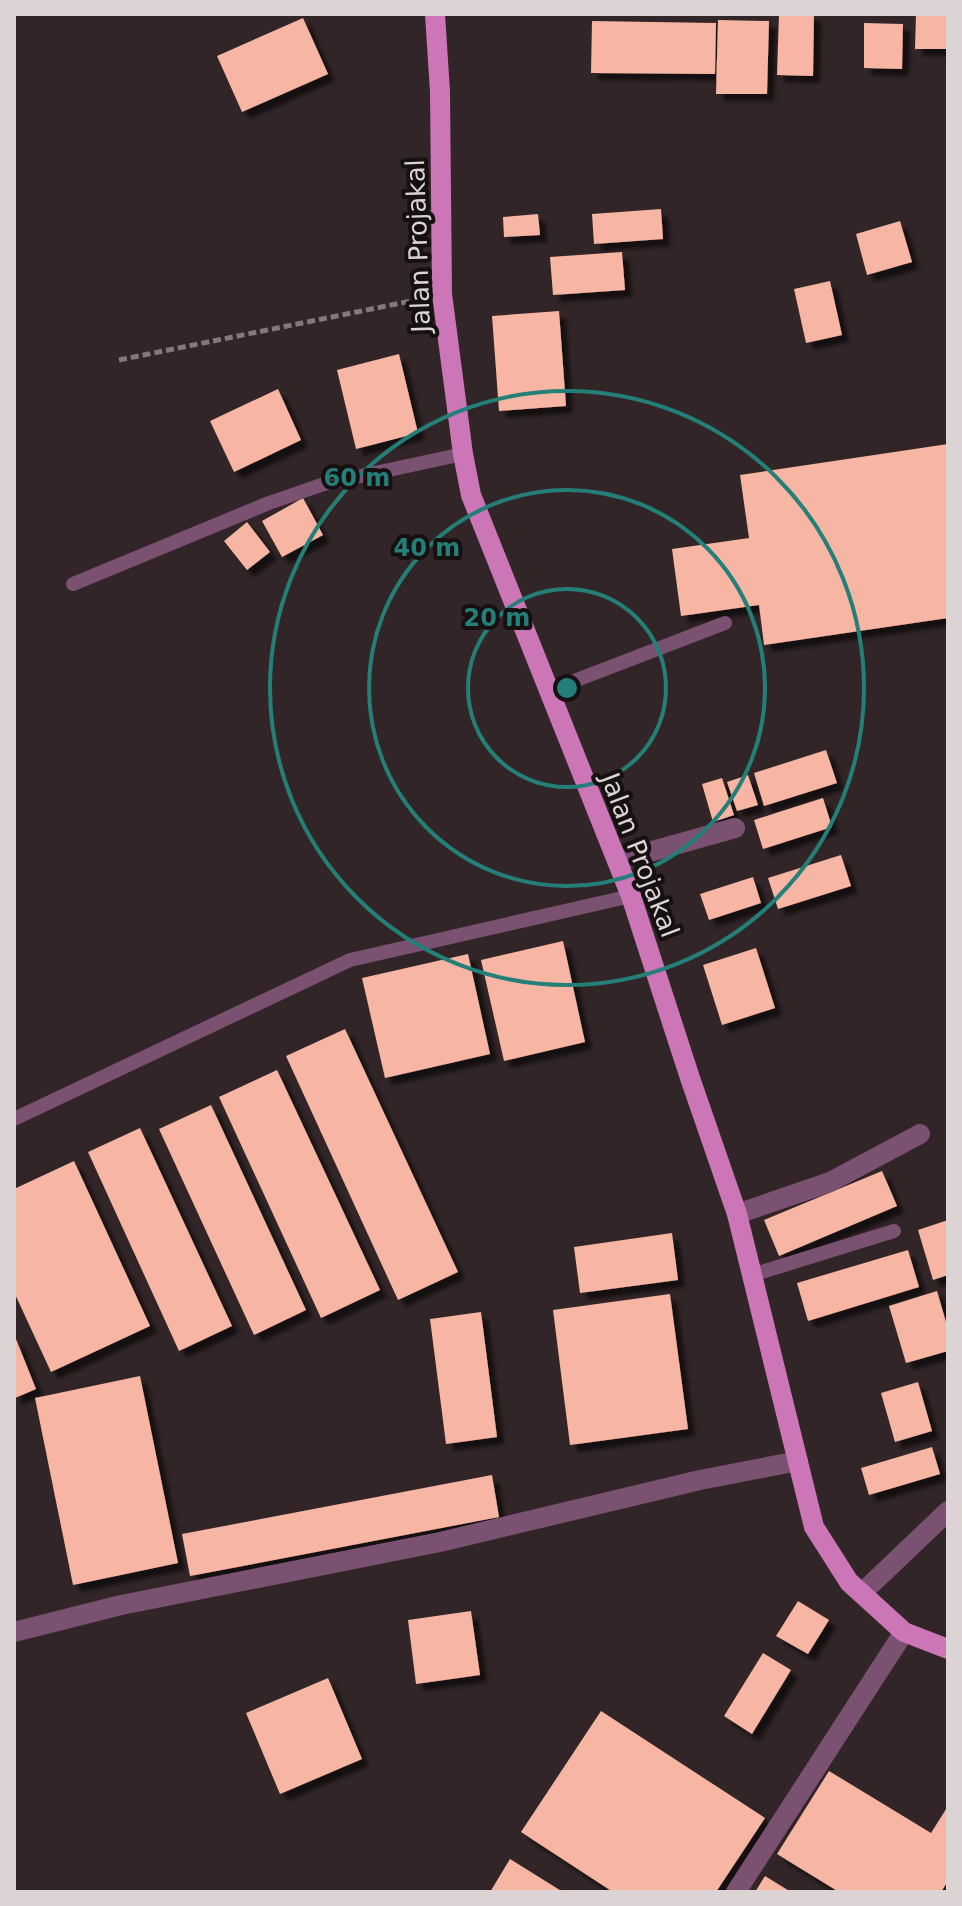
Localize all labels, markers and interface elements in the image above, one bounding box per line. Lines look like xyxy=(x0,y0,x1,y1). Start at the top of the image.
street label: Jalan Projakal xyxy=(400,159,436,335)
text: 60 m xyxy=(324,464,390,492)
text: 40 m xyxy=(394,534,460,562)
text: 20 m xyxy=(464,604,530,632)
centre of rings xyxy=(553,674,581,702)
street label: Jalan Projakal xyxy=(594,767,685,941)

